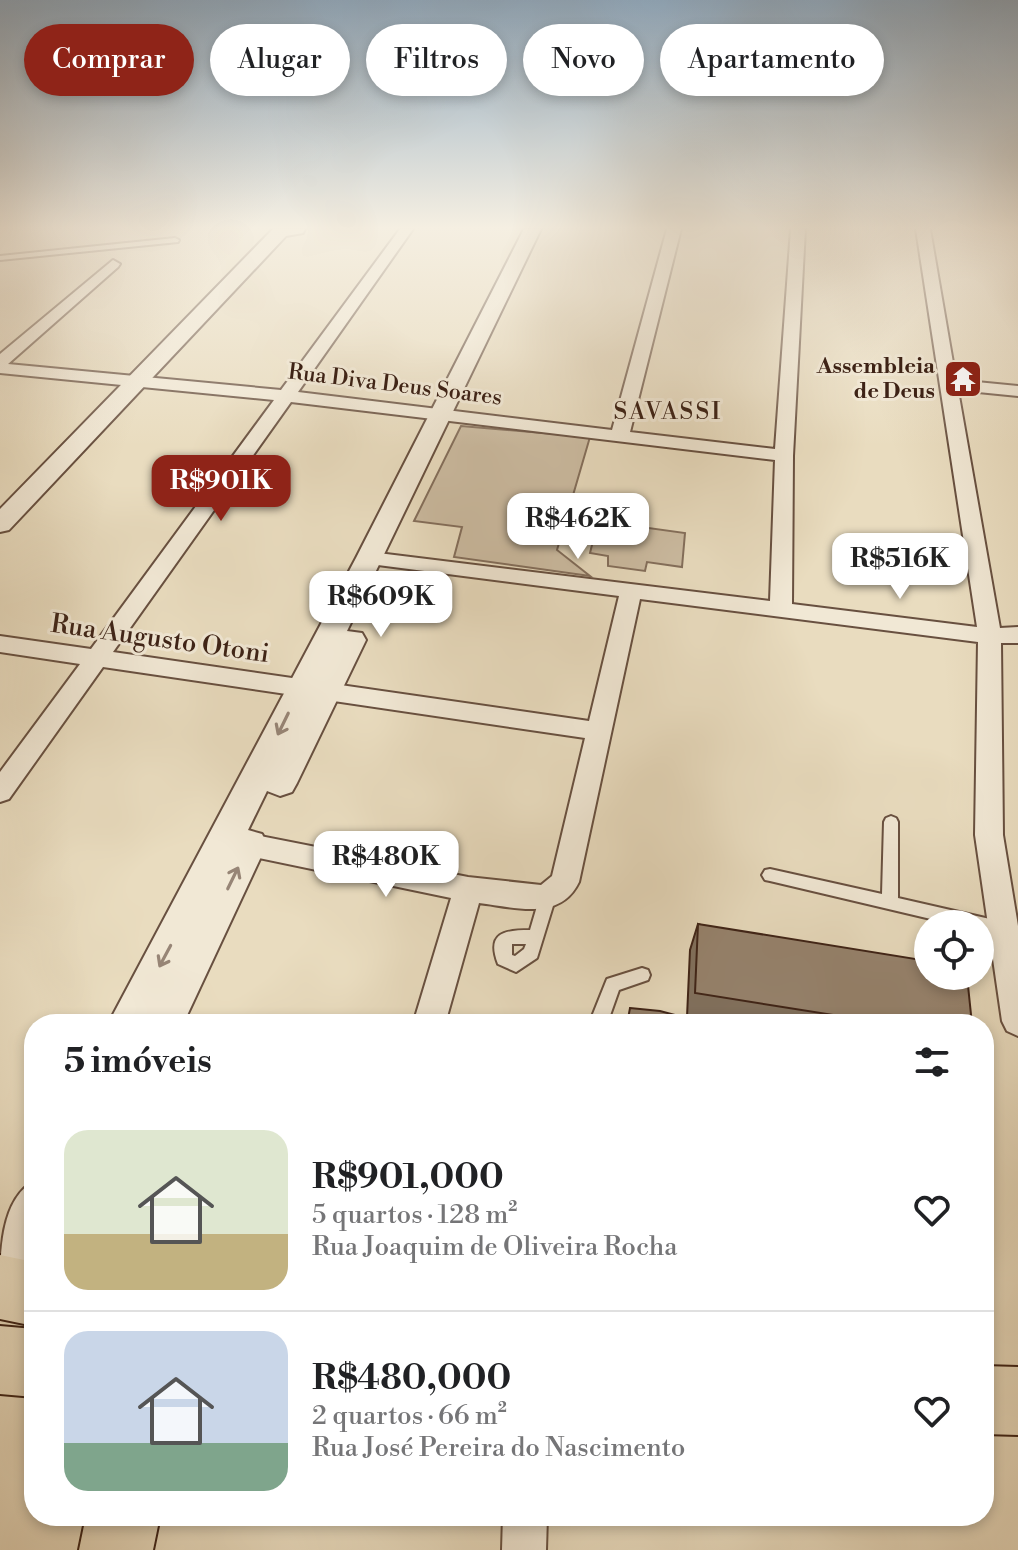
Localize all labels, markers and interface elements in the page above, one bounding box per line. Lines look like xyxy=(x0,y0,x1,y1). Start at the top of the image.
chip: Comprar xyxy=(24,24,194,96)
chip: Alugar xyxy=(210,24,350,96)
chip: Filtros xyxy=(366,24,507,96)
chip: Novo xyxy=(523,24,644,96)
chip: Apartamento xyxy=(660,24,884,96)
place label: Assembleia de Deus xyxy=(816,353,936,405)
street label: Rua Diva Deus Soares xyxy=(286,358,504,412)
temple icon: Assembleia de Deus xyxy=(942,358,984,400)
district label: SAVASSI xyxy=(614,397,722,427)
pin: R$901K xyxy=(156,455,286,523)
text: R$901K xyxy=(170,465,272,497)
pin: R$462K xyxy=(513,493,643,561)
text: R$462K xyxy=(525,503,631,535)
pin: R$516K xyxy=(835,533,965,601)
text: R$516K xyxy=(850,543,950,575)
pin: R$609K xyxy=(316,571,446,639)
text: R$609K xyxy=(327,581,435,613)
street label: Rua Augusto Otoni xyxy=(49,608,271,670)
one-way arrow xyxy=(275,712,291,736)
pin: R$480K xyxy=(321,831,451,899)
text: R$480K xyxy=(332,841,440,873)
one-way arrow xyxy=(226,866,241,890)
map controls xyxy=(914,910,994,990)
button: locate xyxy=(914,910,994,990)
one-way arrow xyxy=(157,943,173,967)
icon: filters xyxy=(910,1040,954,1084)
text: 5 imóveis xyxy=(64,1041,212,1083)
text: R$901,000 xyxy=(312,1157,504,1199)
icon: home xyxy=(128,1162,224,1258)
icon: heart xyxy=(910,1188,954,1232)
text: 5 quartos · 128 m² xyxy=(312,1199,517,1231)
text: Rua Joaquim de Oliveira Rocha xyxy=(312,1231,677,1263)
text: R$480,000 xyxy=(312,1358,511,1400)
icon: home xyxy=(128,1363,224,1459)
icon: heart xyxy=(910,1389,954,1433)
text: 2 quartos · 66 m² xyxy=(312,1400,507,1432)
text: Rua José Pereira do Nascimento xyxy=(312,1432,685,1464)

